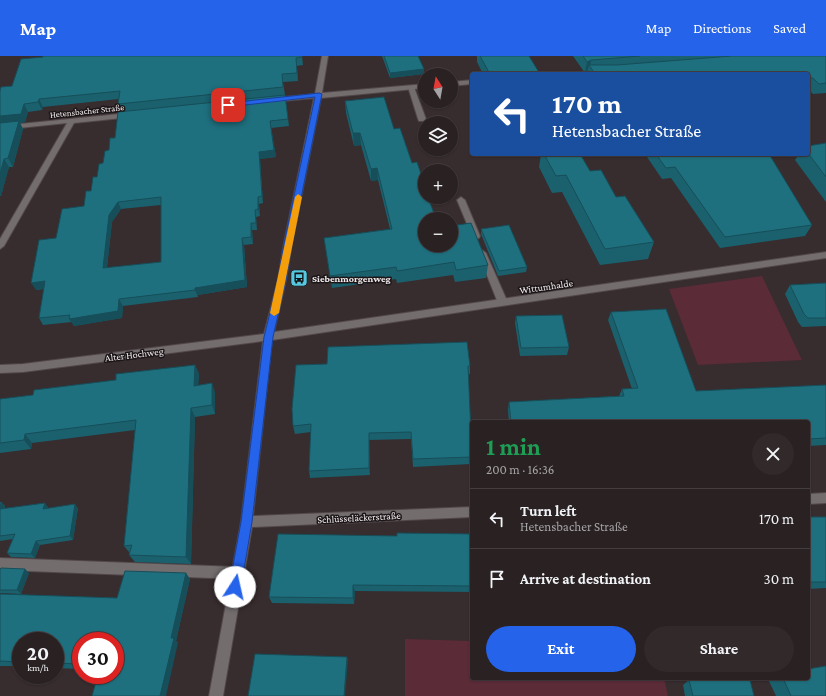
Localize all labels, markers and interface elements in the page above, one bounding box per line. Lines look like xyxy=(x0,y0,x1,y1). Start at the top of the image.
text: Map xyxy=(20,18,56,39)
text: Map xyxy=(646,20,671,36)
text: Directions xyxy=(693,20,751,36)
text: Saved xyxy=(773,20,806,36)
north arrow xyxy=(418,68,458,108)
map controls xyxy=(418,68,458,252)
pin xyxy=(211,88,245,122)
icon: left xyxy=(486,88,538,140)
text: 170 m xyxy=(552,88,622,119)
icon: arrive xyxy=(217,94,239,116)
street label: Hetensbacher Straße xyxy=(49,102,125,120)
button: layers xyxy=(418,116,458,156)
text: Hetensbacher Straße xyxy=(552,121,701,141)
button: + xyxy=(418,164,458,204)
button: − xyxy=(418,212,458,252)
bus stop icon: Siebenmorgenweg xyxy=(289,268,309,288)
place label: Siebenmorgenweg xyxy=(312,273,391,284)
street label: Wittumhalde xyxy=(519,277,574,296)
street label: Alter Hochweg xyxy=(104,345,164,364)
text: 1 min xyxy=(486,433,541,460)
button: close xyxy=(752,433,794,475)
text: 200 m · 16:36 xyxy=(486,462,554,477)
text: Turn left xyxy=(520,503,576,519)
icon: left xyxy=(486,508,508,530)
street label: Schlüsseläckerstraße xyxy=(317,510,402,525)
text: 170 m xyxy=(759,511,794,527)
text: Hetensbacher Straße xyxy=(520,519,628,534)
position arrow xyxy=(214,566,256,608)
icon: arrive xyxy=(486,568,508,590)
text: Arrive at destination xyxy=(520,571,651,587)
text: 30 m xyxy=(764,571,794,587)
button: Exit xyxy=(486,626,636,672)
button: Share xyxy=(644,626,794,672)
speed limit sign: 30 xyxy=(72,632,124,684)
text: 20 xyxy=(27,642,49,664)
text: km/h xyxy=(27,662,49,673)

